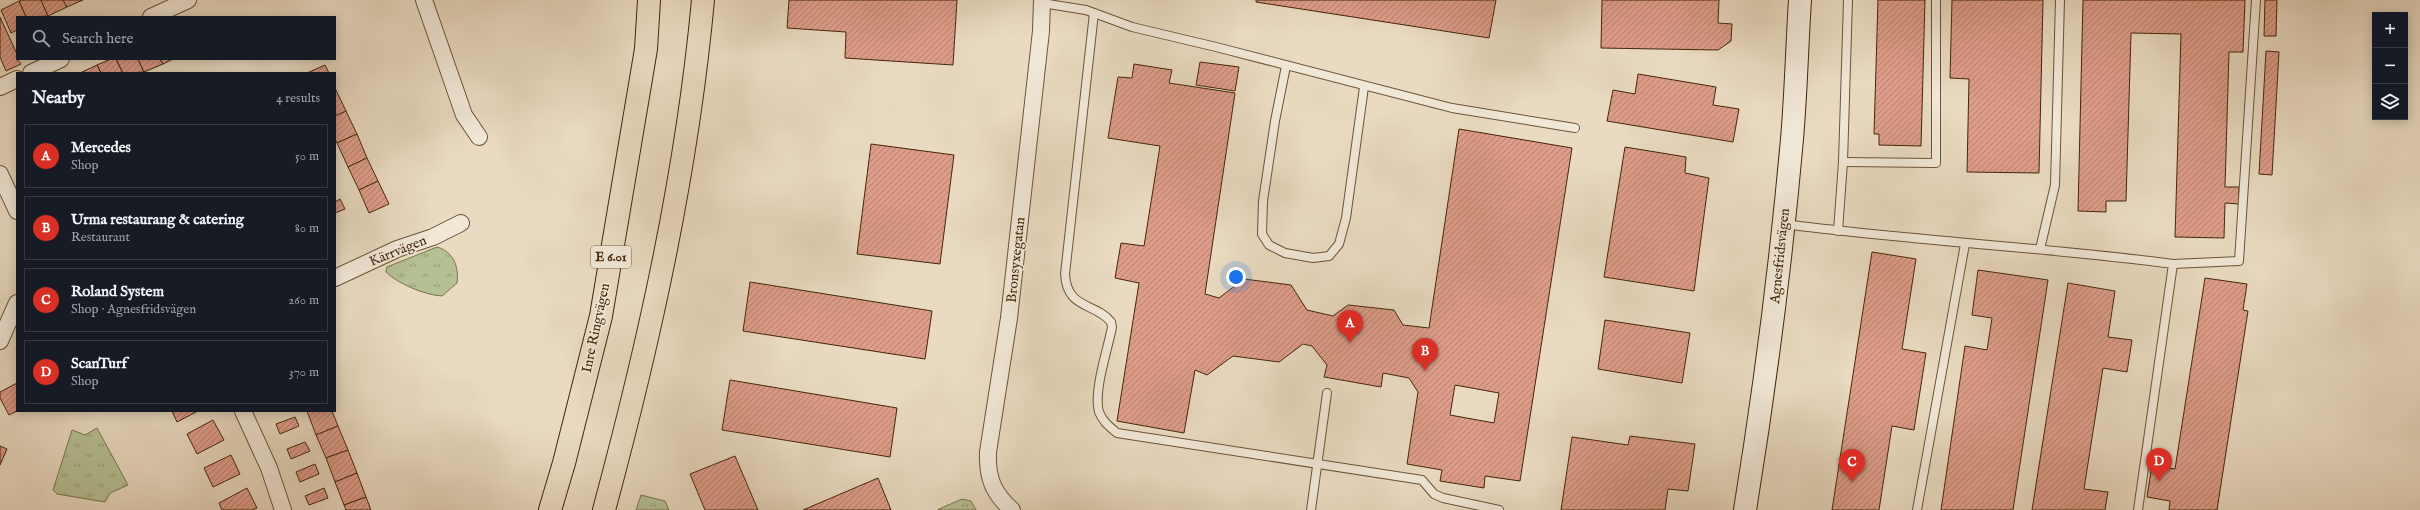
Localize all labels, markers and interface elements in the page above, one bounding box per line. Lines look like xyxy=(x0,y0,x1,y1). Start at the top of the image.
map controls xyxy=(2372,12,2408,120)
button: + xyxy=(2372,12,2408,48)
search box xyxy=(16,16,336,60)
icon: search xyxy=(30,27,52,49)
text: Search here xyxy=(62,29,133,48)
button: − xyxy=(2372,48,2408,84)
button: layers xyxy=(2372,84,2408,120)
text: Nearby xyxy=(32,88,85,109)
text: 4 results xyxy=(276,90,320,107)
text: Mercedes xyxy=(71,138,131,157)
text: A xyxy=(42,148,50,165)
text: 50 m xyxy=(295,148,319,165)
text: Shop xyxy=(71,157,99,174)
street label: Agnesfridsvägen xyxy=(1766,207,1794,306)
text: Urma restaurang & catering xyxy=(71,210,244,229)
street label: Bronsyxegatan xyxy=(1003,216,1030,304)
text: B xyxy=(42,220,50,237)
text: 80 m xyxy=(295,220,319,237)
text: Restaurant xyxy=(71,229,130,246)
street label: Kärrvägen xyxy=(367,231,430,271)
road number: E 6.01 xyxy=(591,246,631,268)
your location xyxy=(1226,267,1246,287)
street label: Inre Ringvägen xyxy=(578,281,614,375)
text: Roland System xyxy=(71,282,164,301)
text: C xyxy=(41,292,51,309)
text: 260 m xyxy=(288,292,319,309)
text: Shop · Agnesfridsvägen xyxy=(71,301,196,318)
pin: A xyxy=(1337,310,1363,343)
pin: B xyxy=(1412,338,1438,371)
text: ScanTurf xyxy=(71,354,127,373)
text: D xyxy=(41,364,51,381)
text: 370 m xyxy=(289,364,319,381)
text: Shop xyxy=(71,373,99,390)
pin: D xyxy=(2146,448,2172,481)
pin: C xyxy=(1839,449,1865,482)

